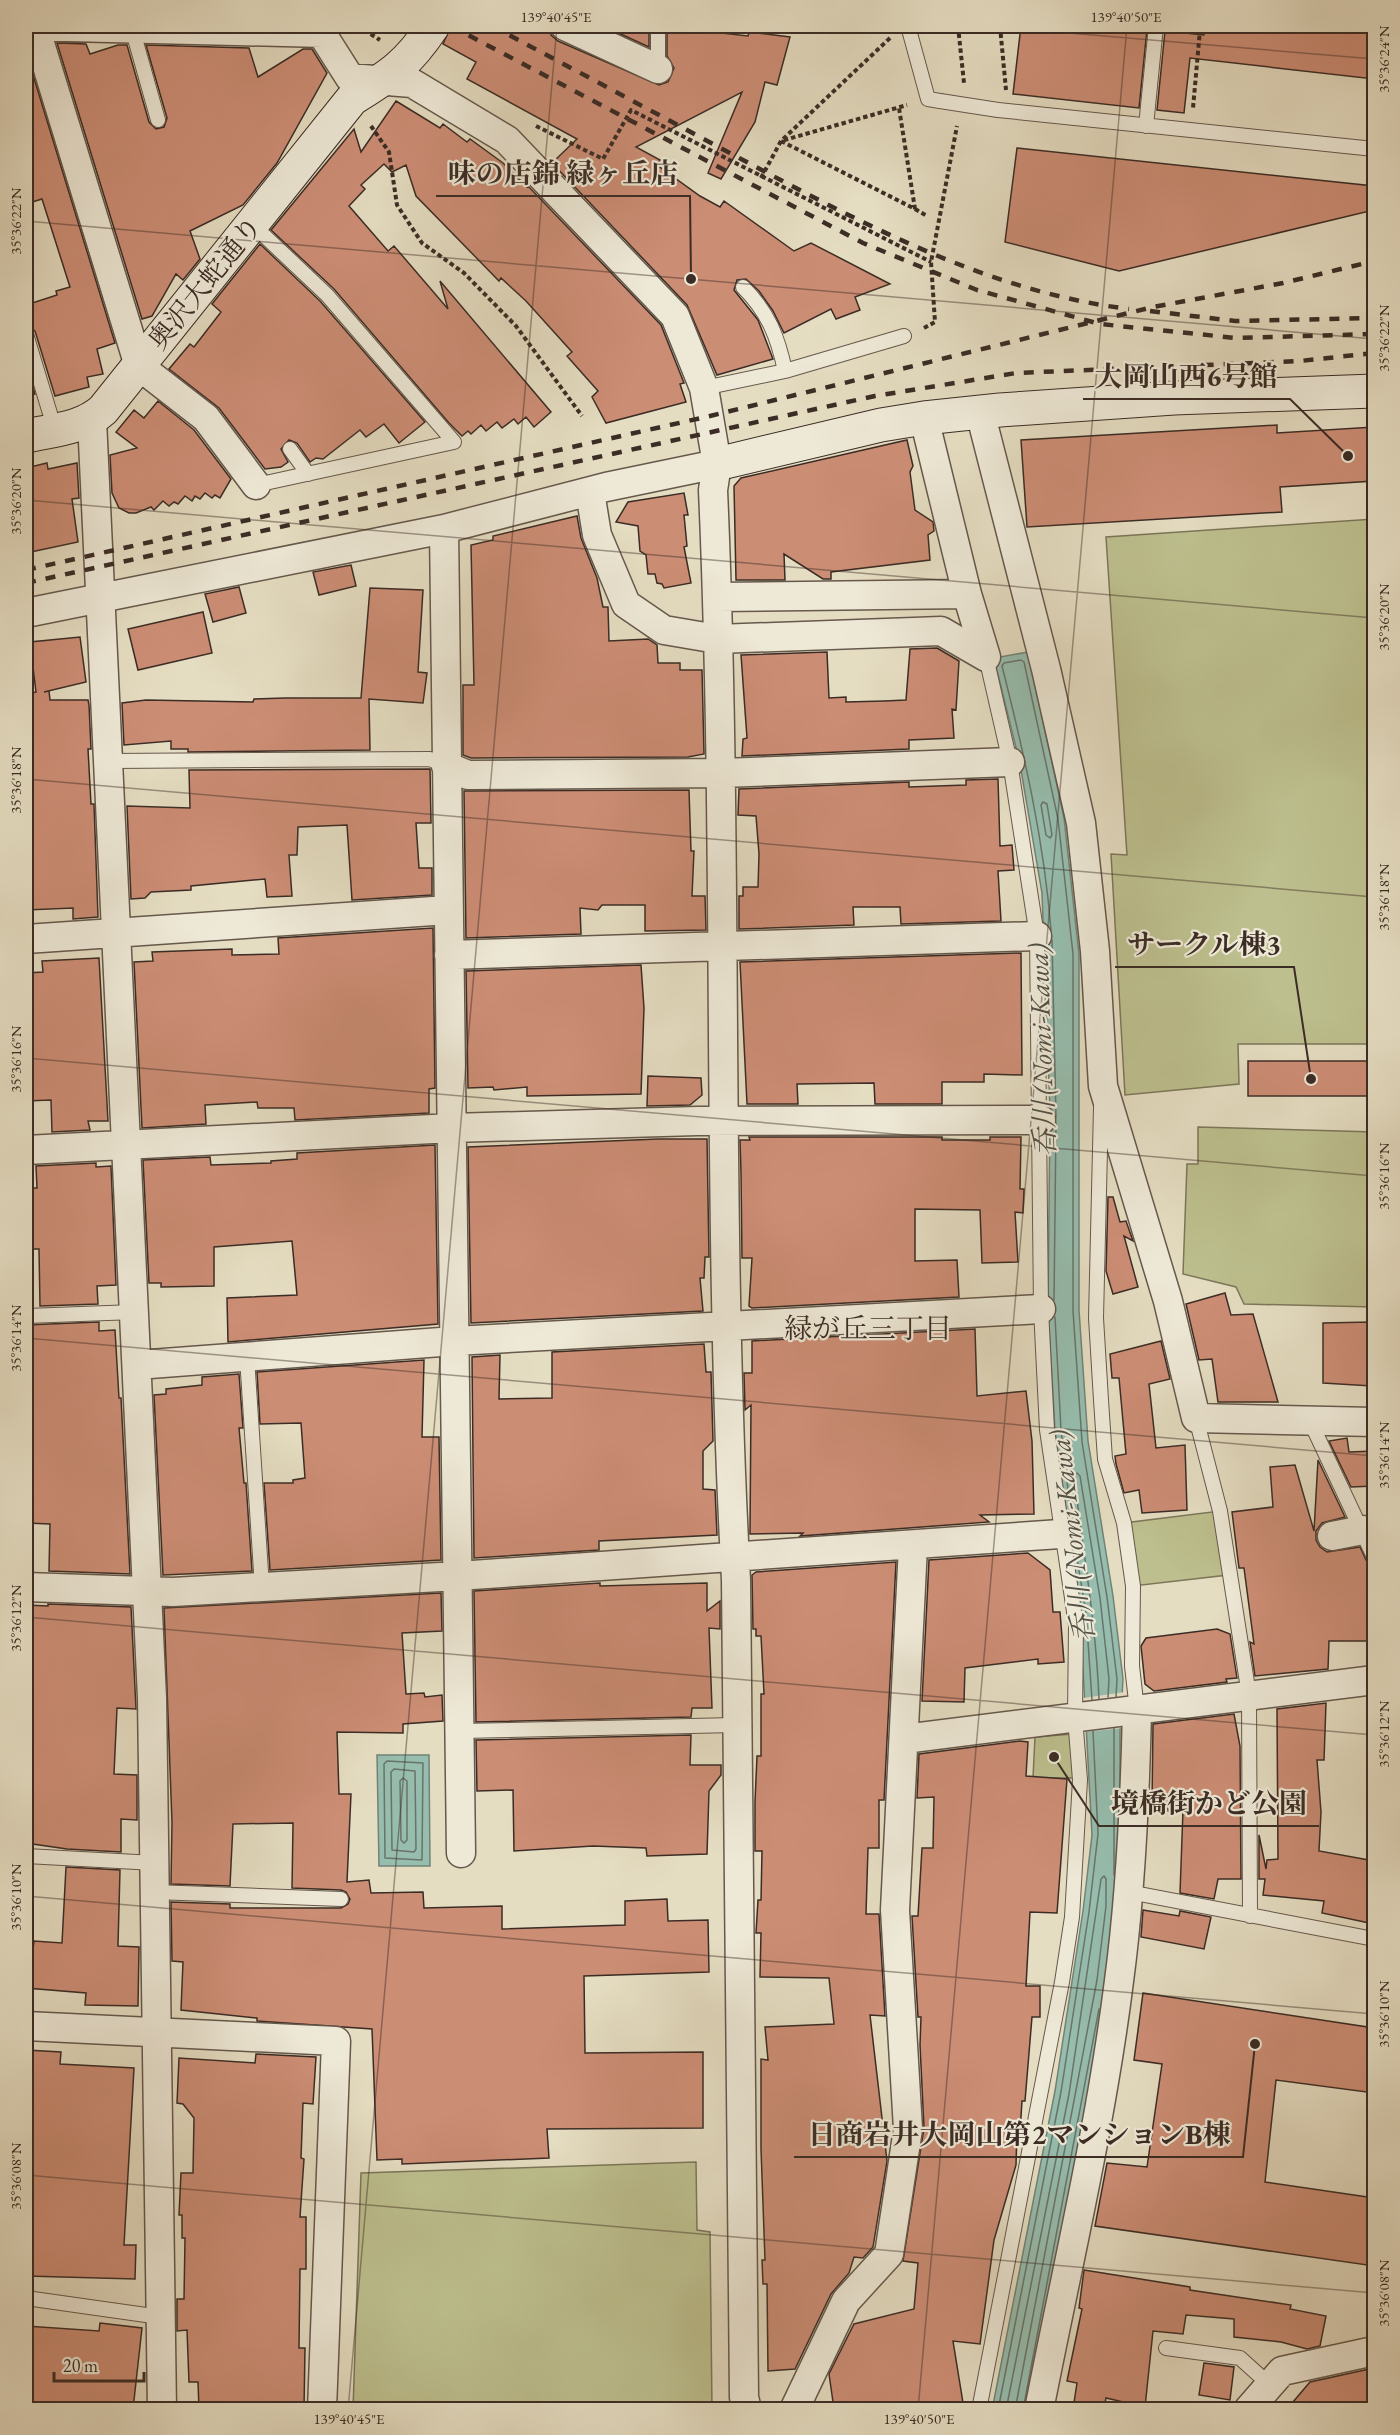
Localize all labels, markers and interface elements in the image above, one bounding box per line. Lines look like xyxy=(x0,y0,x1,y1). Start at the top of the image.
text: 139°40'45"E xyxy=(520,7,592,26)
text: 139°40'50"E xyxy=(1090,7,1162,26)
text: 35°36'24"N xyxy=(1374,25,1393,93)
callout: 味の店錦 緑ヶ丘店 xyxy=(436,150,690,196)
text: 味の店錦 緑ヶ丘店 xyxy=(448,155,678,191)
text: 35°36'22"N xyxy=(6,187,25,255)
street label: 奥沢大蛇通り xyxy=(140,209,269,357)
text: 35°36'22"N xyxy=(1374,304,1393,372)
callout: 大岡山西6号館 xyxy=(1083,353,1290,399)
text: 大岡山西6号館 xyxy=(1095,358,1277,394)
text: 35°36'20"N xyxy=(6,467,25,535)
text: 35°36'20"N xyxy=(1374,583,1393,651)
text: 35°36'18"N xyxy=(6,746,25,814)
text: 35°36'18"N xyxy=(1374,863,1393,931)
callout: サークル棟3 xyxy=(1115,921,1294,967)
text: サークル棟3 xyxy=(1127,926,1281,962)
water label: 呑川 (Nomi-Kawa) xyxy=(1019,942,1063,1157)
text: 35°36'16"N xyxy=(6,1025,25,1093)
text: 35°36'16"N xyxy=(1374,1142,1393,1210)
text: 35°36'14"N xyxy=(6,1304,25,1372)
district label: 緑が丘三丁目 xyxy=(784,1310,952,1346)
text: 35°36'14"N xyxy=(1374,1421,1393,1489)
water label: 呑川 (Nomi-Kawa) xyxy=(1040,1428,1102,1644)
text: 35°36'12"N xyxy=(6,1584,25,1652)
text: 35°36'12"N xyxy=(1374,1700,1393,1768)
callout: 境橋街かど公園 xyxy=(1099,1780,1319,1826)
text: 境橋街かど公園 xyxy=(1111,1785,1307,1821)
text: 35°36'10"N xyxy=(6,1863,25,1931)
text: 35°36'10"N xyxy=(1374,1980,1393,2048)
callout: 日商岩井大岡山第2マンションB棟 xyxy=(794,2111,1243,2157)
text: 日商岩井大岡山第2マンションB棟 xyxy=(807,2116,1231,2152)
text: 35°36'08"N xyxy=(6,2142,25,2210)
text: 35°36'08"N xyxy=(1374,2259,1393,2327)
scale bar xyxy=(54,2345,144,2383)
text: 20 m xyxy=(63,2354,98,2377)
text: 139°40'45"E xyxy=(313,2409,385,2428)
text: 139°40'50"E xyxy=(883,2409,955,2428)

